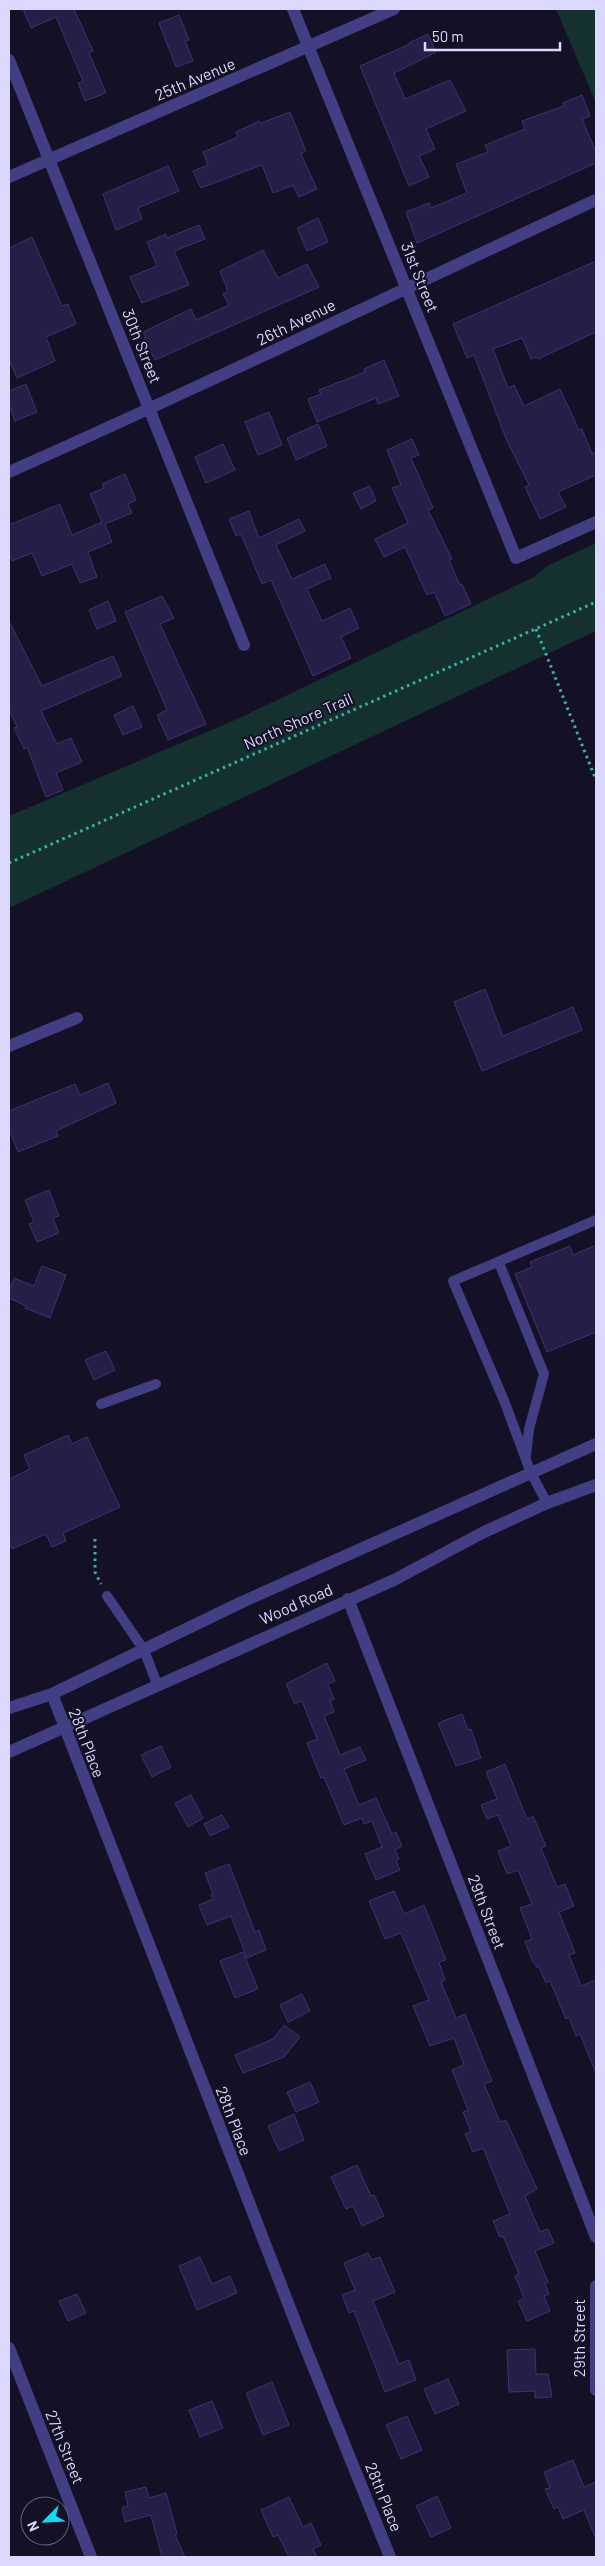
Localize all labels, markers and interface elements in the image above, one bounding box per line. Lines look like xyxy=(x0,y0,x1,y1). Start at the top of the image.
scale bar xyxy=(425,20,560,52)
text: 50 m xyxy=(432,27,464,45)
street label: 25th Avenue xyxy=(152,53,238,104)
street label: 31st Street xyxy=(398,239,443,315)
street label: 26th Avenue xyxy=(253,294,338,349)
street label: 30th Street xyxy=(119,306,166,386)
street label: North Shore Trail xyxy=(240,688,355,753)
street label: Wood Road xyxy=(256,1579,335,1628)
street label: 28th Place xyxy=(66,1705,109,1780)
street label: 29th Street xyxy=(465,1872,510,1952)
street label: 28th Place xyxy=(213,2083,256,2158)
street label: 29th Street xyxy=(569,2299,588,2377)
street label: 27th Street xyxy=(42,2407,89,2486)
street label: 28th Place xyxy=(362,2460,407,2534)
north arrow xyxy=(20,2496,70,2546)
text: N xyxy=(23,2519,42,2534)

